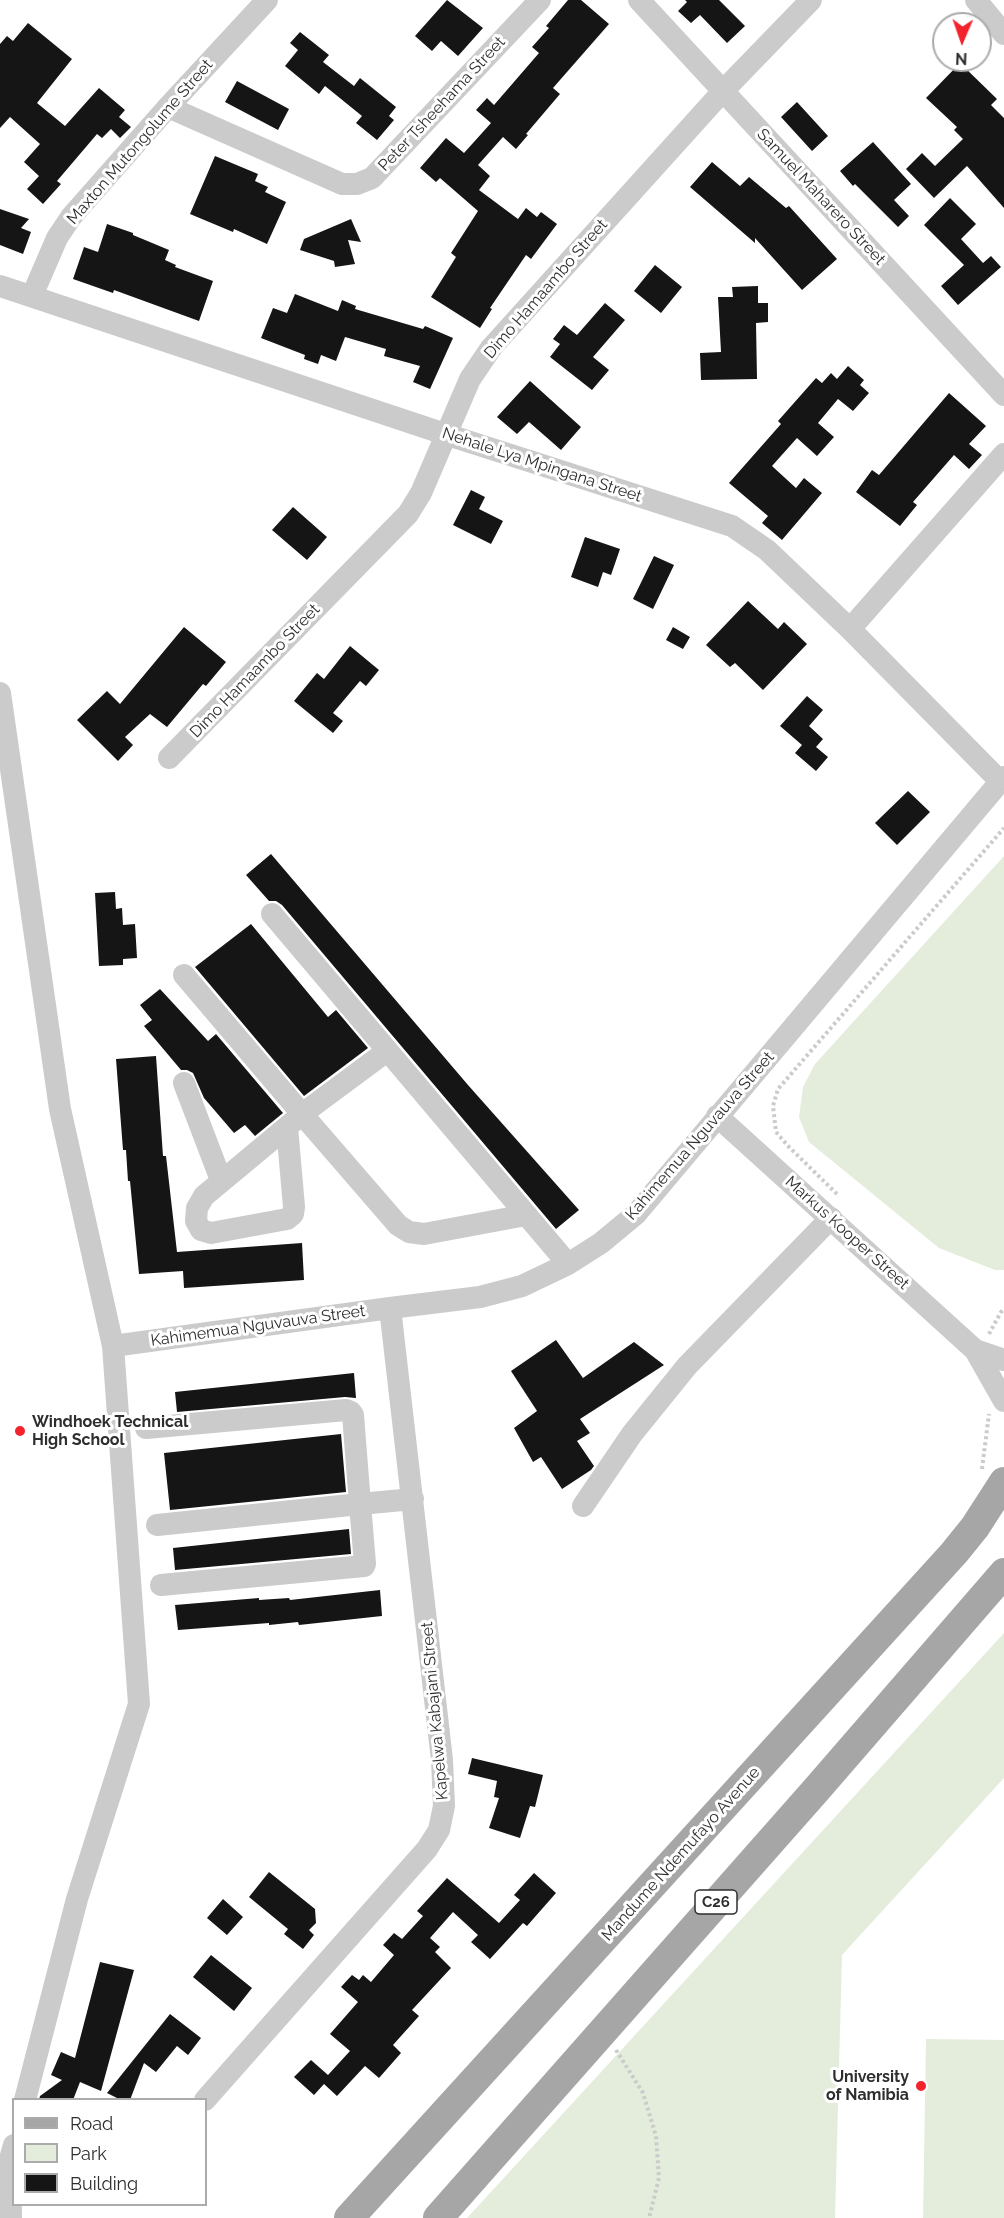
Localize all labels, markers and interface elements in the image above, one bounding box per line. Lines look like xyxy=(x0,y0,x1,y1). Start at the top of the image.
north arrow xyxy=(932,12,992,72)
street label: Peter Tsheehama Street xyxy=(375,33,509,175)
text: N xyxy=(955,49,968,68)
street label: Maxton Mutongolume Street xyxy=(63,56,217,228)
street label: Samuel Maharero Street xyxy=(753,125,889,269)
street label: Dimo Hamaambo Street xyxy=(480,215,612,363)
street label: Nehale Lya Mpingana Street xyxy=(440,424,644,506)
street label: Dimo Hamaambo Street xyxy=(186,600,324,742)
street label: Kahimemua Nguvauva Street xyxy=(622,1048,778,1224)
street label: Markus Kooper Street xyxy=(781,1172,913,1294)
street label: Kahimemua Nguvauva Street xyxy=(149,1301,367,1351)
place label: Windhoek Technical High School xyxy=(32,1412,188,1450)
marker: Windhoek Technical High School xyxy=(13,1424,27,1438)
street label: Kapelwa Kabajani Street xyxy=(418,1621,452,1801)
street label: Mandume Ndemufayo Avenue xyxy=(598,1763,764,1945)
road number: C26 xyxy=(695,1890,737,1914)
place label: University of Namibia xyxy=(826,2067,909,2105)
marker: University of Namibia xyxy=(914,2079,928,2093)
legend xyxy=(12,2098,207,2206)
text: Road xyxy=(70,2113,113,2134)
text: Park xyxy=(70,2143,107,2164)
text: Building xyxy=(70,2173,138,2194)

